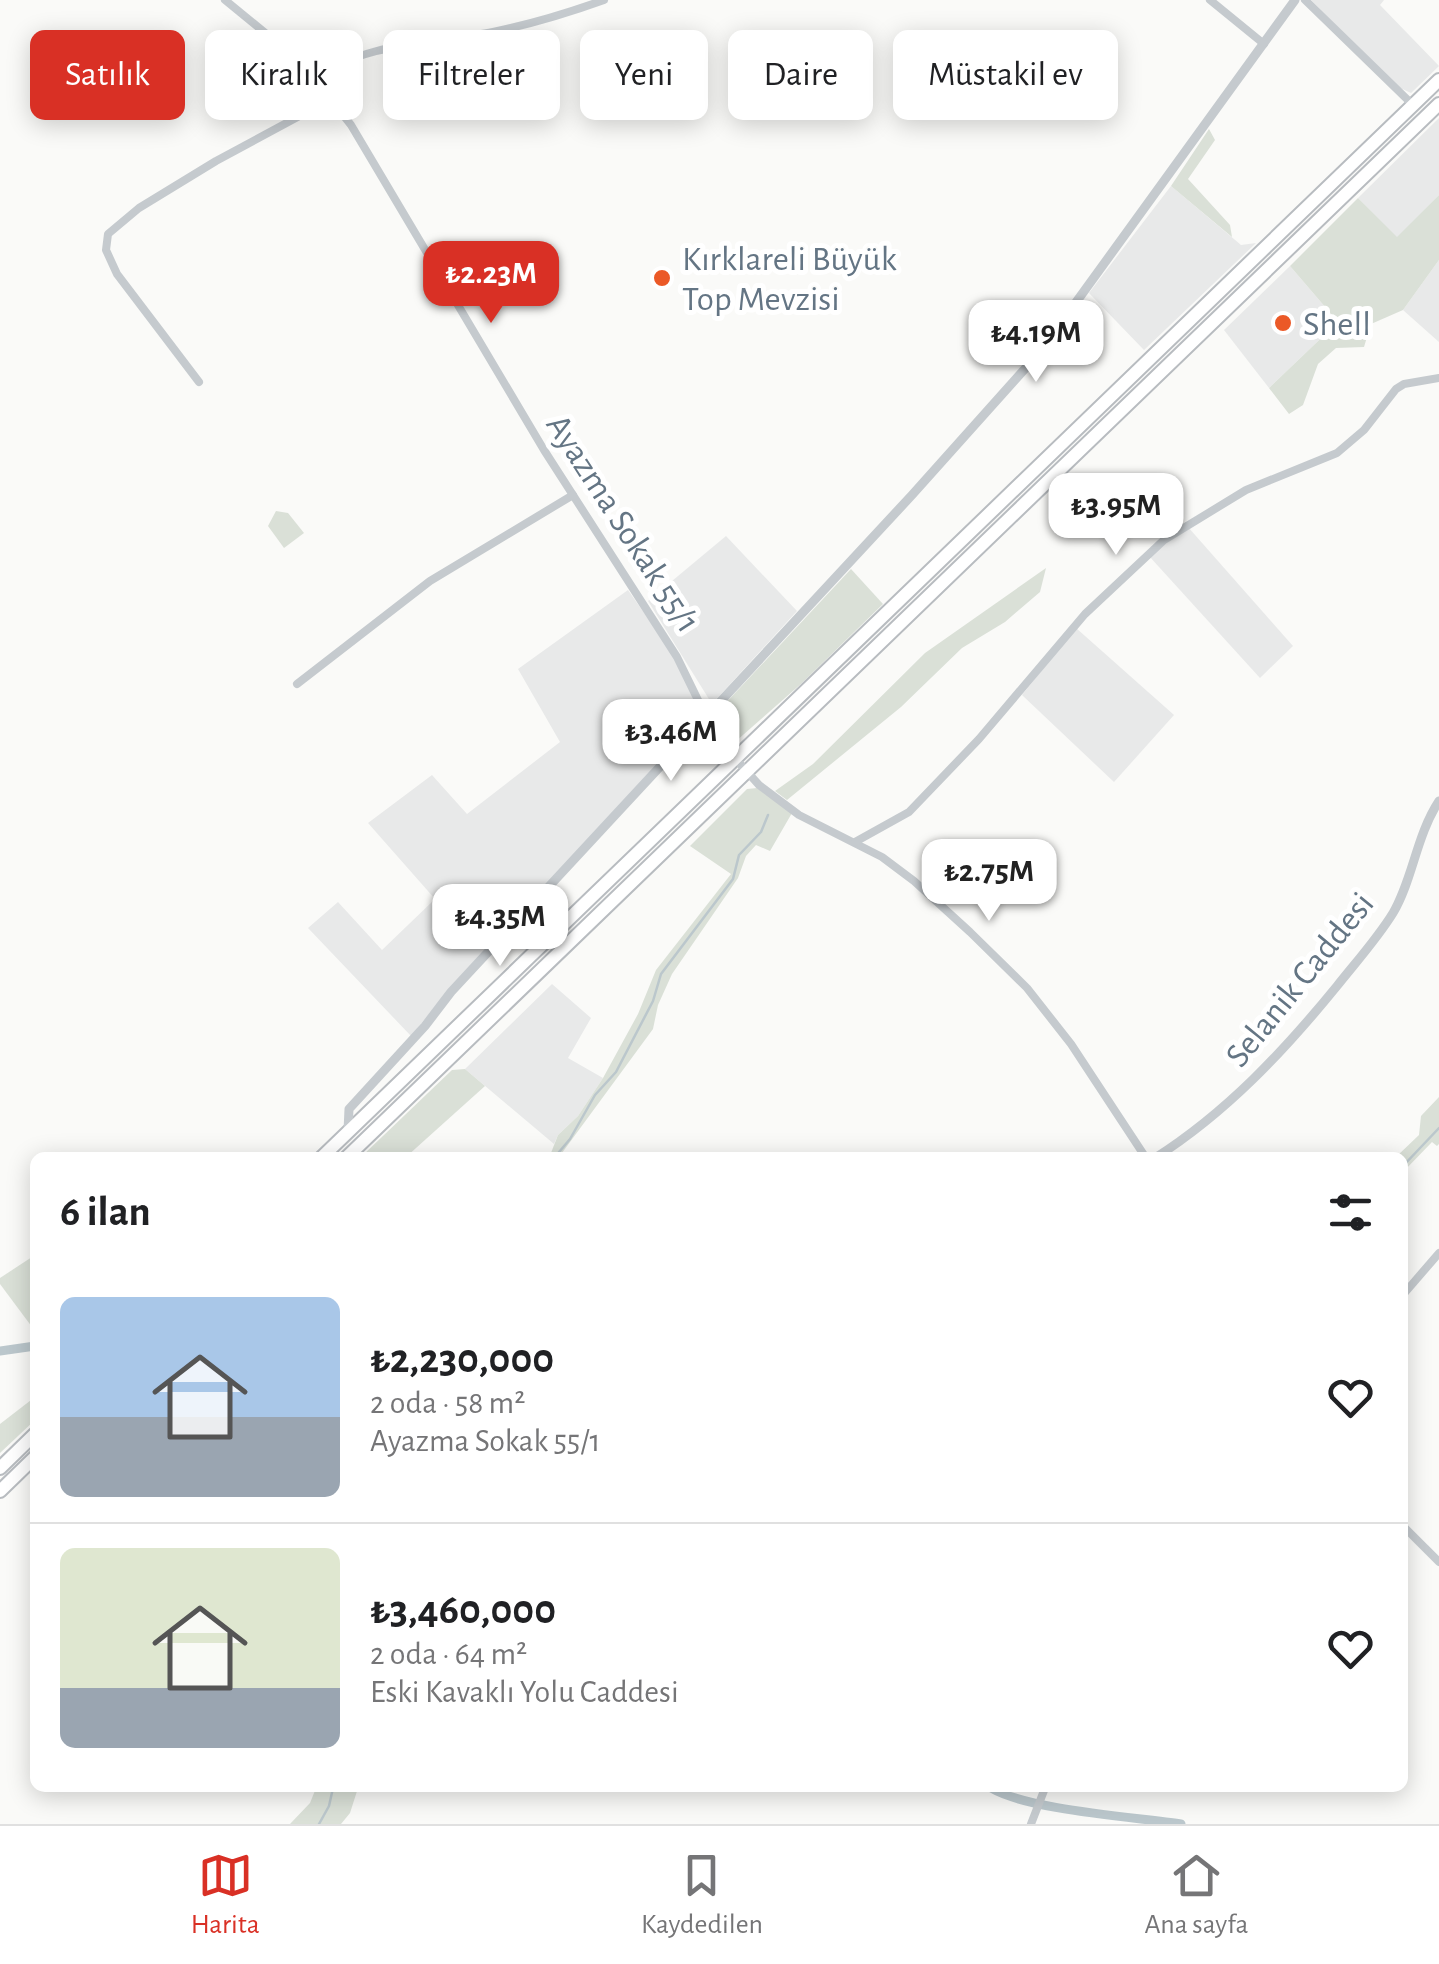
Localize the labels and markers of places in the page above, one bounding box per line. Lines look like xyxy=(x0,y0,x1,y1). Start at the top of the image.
pin: ₺2.23M xyxy=(410,241,572,326)
place label: Kırklareli Büyük Top Mevzisi xyxy=(682,242,897,317)
marker: Kırklareli Büyük Top Mevzisi xyxy=(651,267,673,289)
pin: ₺4.19M xyxy=(955,300,1117,385)
place label: Shell xyxy=(1303,307,1371,342)
marker: Shell xyxy=(1272,312,1294,334)
pin: ₺3.95M xyxy=(1035,473,1197,558)
pin: ₺3.46M xyxy=(590,699,752,784)
pin: ₺2.75M xyxy=(908,839,1070,924)
pin: ₺4.35M xyxy=(419,884,581,969)

